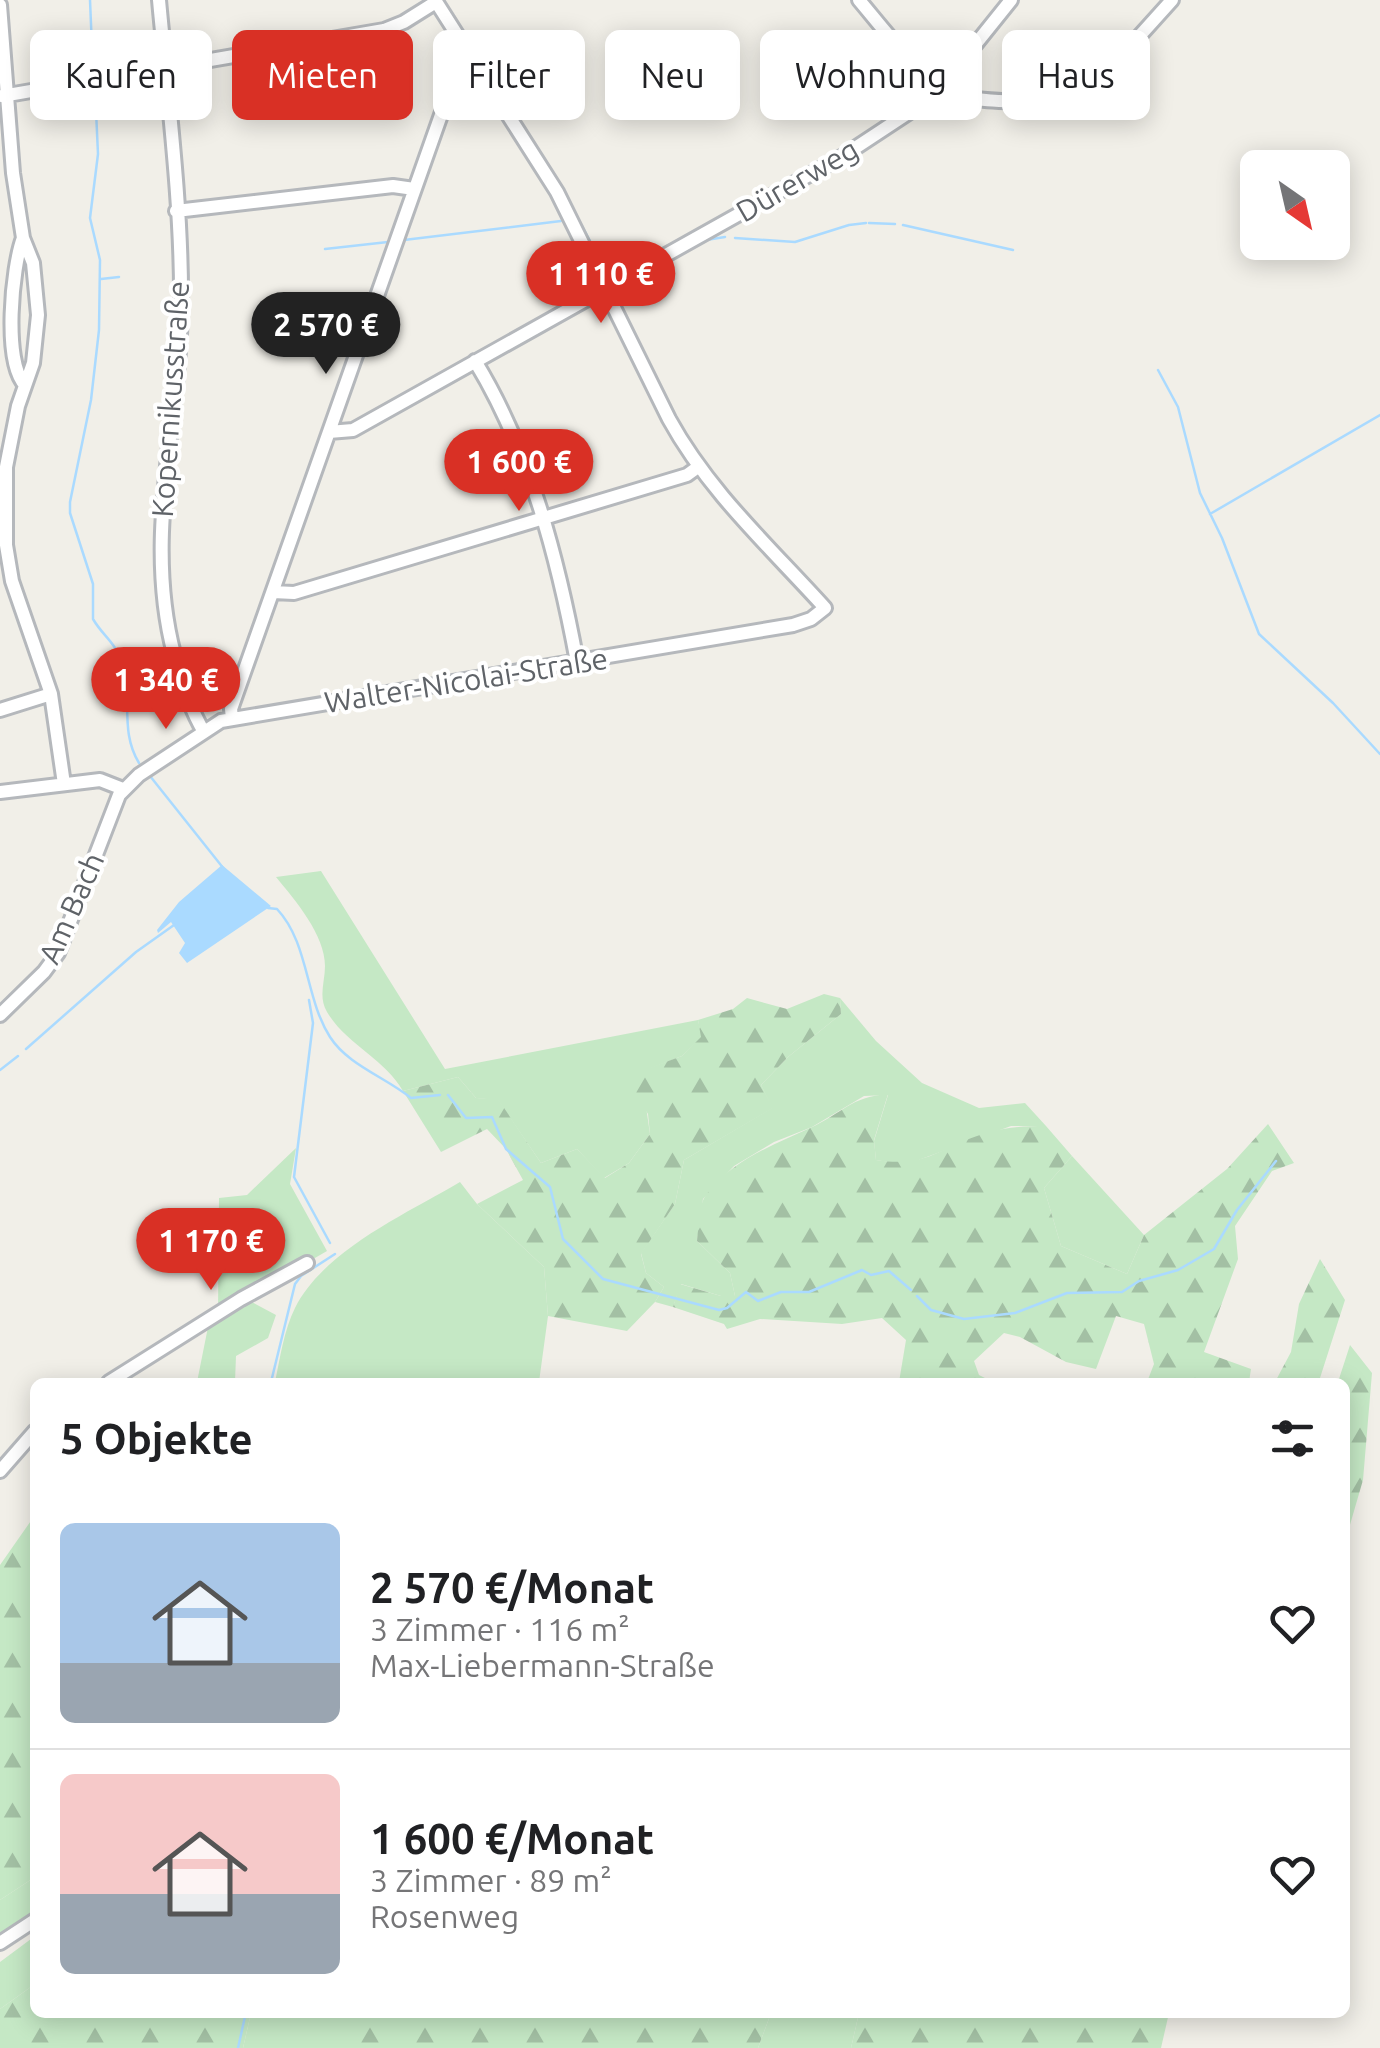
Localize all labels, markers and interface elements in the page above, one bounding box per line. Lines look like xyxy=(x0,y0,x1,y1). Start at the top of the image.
chip: Kaufen xyxy=(30,30,212,120)
chip: Mieten xyxy=(232,30,413,120)
chip: Filter xyxy=(433,30,585,120)
chip: Neu xyxy=(605,30,740,120)
chip: Wohnung xyxy=(760,30,982,120)
chip: Haus xyxy=(1002,30,1150,120)
street label: Dürerweg xyxy=(730,131,864,229)
north arrow xyxy=(1240,150,1350,260)
map controls xyxy=(1240,150,1350,260)
pin: 1 110 € xyxy=(509,241,693,326)
text: 1 110 € xyxy=(548,255,654,291)
street label: Kopernikusstraße xyxy=(145,280,195,518)
pin: 2 570 € xyxy=(234,292,418,377)
text: 2 570 € xyxy=(273,306,379,342)
pin: 1 600 € xyxy=(427,429,611,514)
text: 1 600 € xyxy=(466,443,572,479)
street label: Walter-Nicolai-Straße xyxy=(322,641,610,719)
pin: 1 340 € xyxy=(74,647,258,732)
text: 1 340 € xyxy=(113,661,219,697)
street label: Am Bach xyxy=(32,847,110,969)
pin: 1 170 € xyxy=(119,1208,303,1293)
text: 1 170 € xyxy=(158,1222,264,1258)
icon: filters xyxy=(1265,1411,1320,1466)
text: 5 Objekte xyxy=(60,1415,253,1462)
icon: home xyxy=(140,1563,260,1683)
text: 2 570 €/Monat xyxy=(370,1564,654,1611)
icon: heart xyxy=(1265,1596,1320,1651)
text: 3 Zimmer · 116 m² xyxy=(370,1611,630,1647)
text: Max-Liebermann-Straße xyxy=(370,1647,715,1683)
icon: home xyxy=(140,1814,260,1934)
text: 1 600 €/Monat xyxy=(370,1815,654,1862)
icon: heart xyxy=(1265,1847,1320,1902)
text: 3 Zimmer · 89 m² xyxy=(370,1862,612,1898)
text: Rosenweg xyxy=(370,1898,519,1934)

